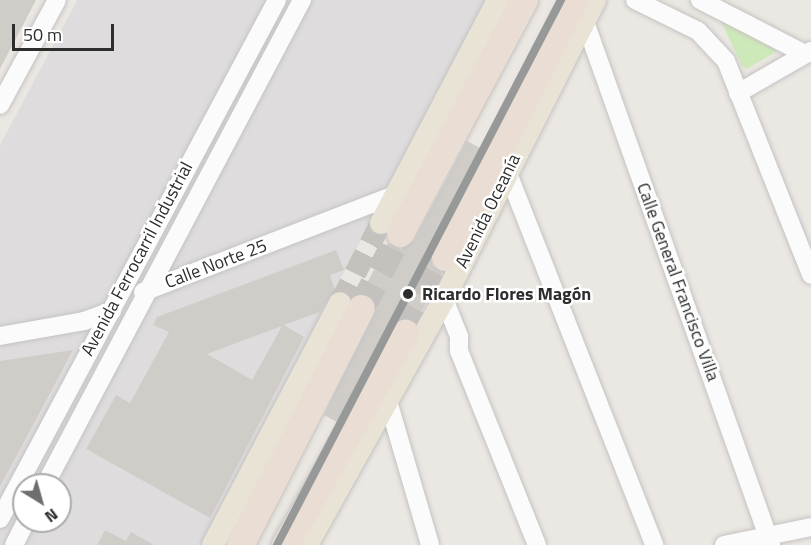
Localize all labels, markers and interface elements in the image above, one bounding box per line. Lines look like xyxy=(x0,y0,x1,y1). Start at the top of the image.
scale bar xyxy=(15,12,117,50)
text: 50 m xyxy=(23,21,62,48)
street label: Avenida Oceanía xyxy=(451,150,525,272)
street label: Avenida Ferrocarril Industrial xyxy=(77,158,197,360)
street label: Calle General Francisco Villa xyxy=(632,180,724,384)
street label: Calle Norte 25 xyxy=(162,235,270,293)
place label: Ricardo Flores Magón xyxy=(422,283,591,305)
marker: Ricardo Flores Magón xyxy=(399,285,417,303)
north arrow xyxy=(12,473,72,533)
text: N xyxy=(40,503,63,529)

